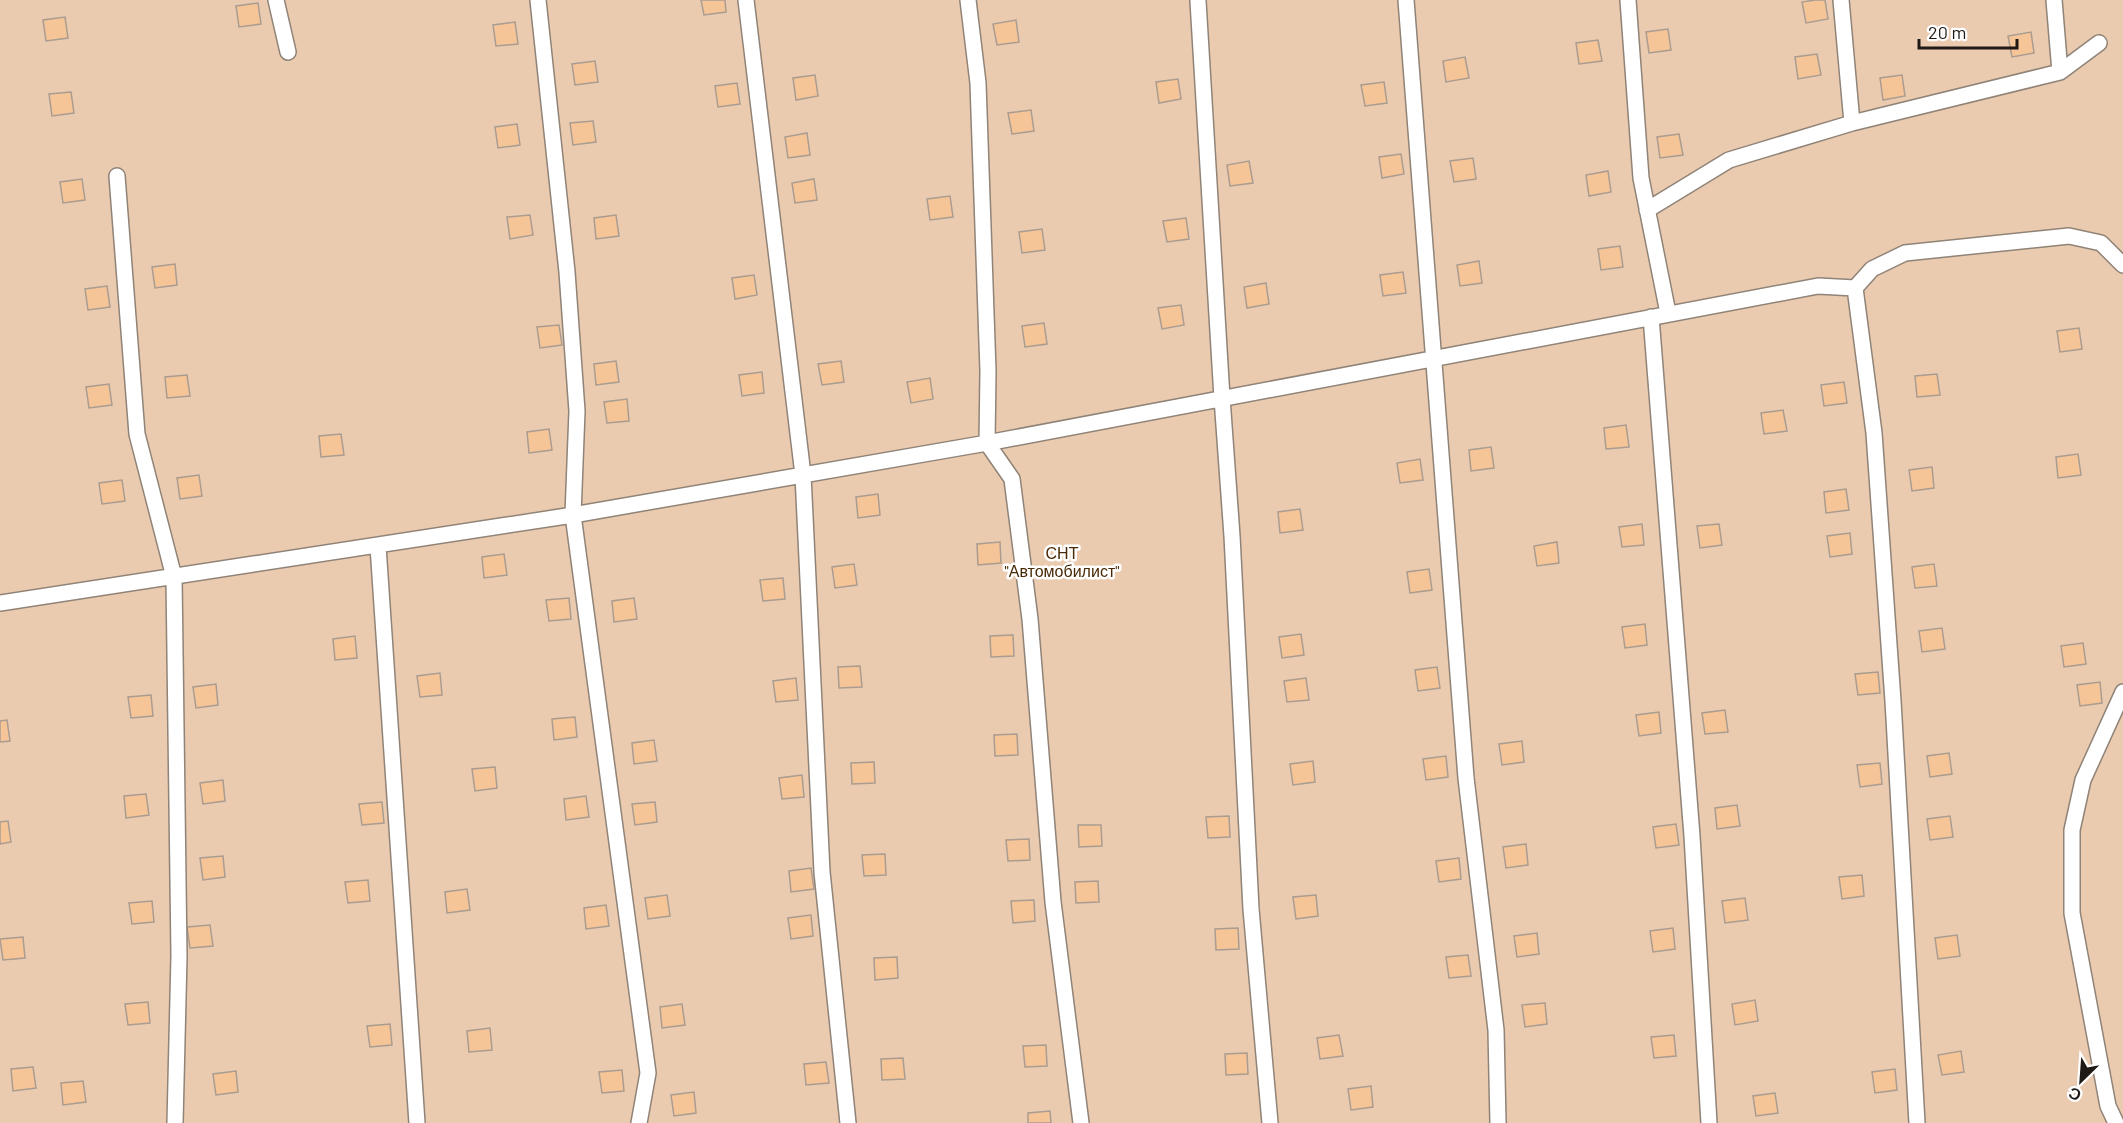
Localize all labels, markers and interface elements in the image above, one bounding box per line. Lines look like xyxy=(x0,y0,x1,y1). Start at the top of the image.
scale bar xyxy=(1919,12,2016,50)
text: 20 m xyxy=(1928,21,1966,43)
park label: СНТ "Автомобилист" xyxy=(1005,543,1119,580)
north arrow xyxy=(2051,1051,2111,1111)
text: С xyxy=(2065,1084,2084,1106)

